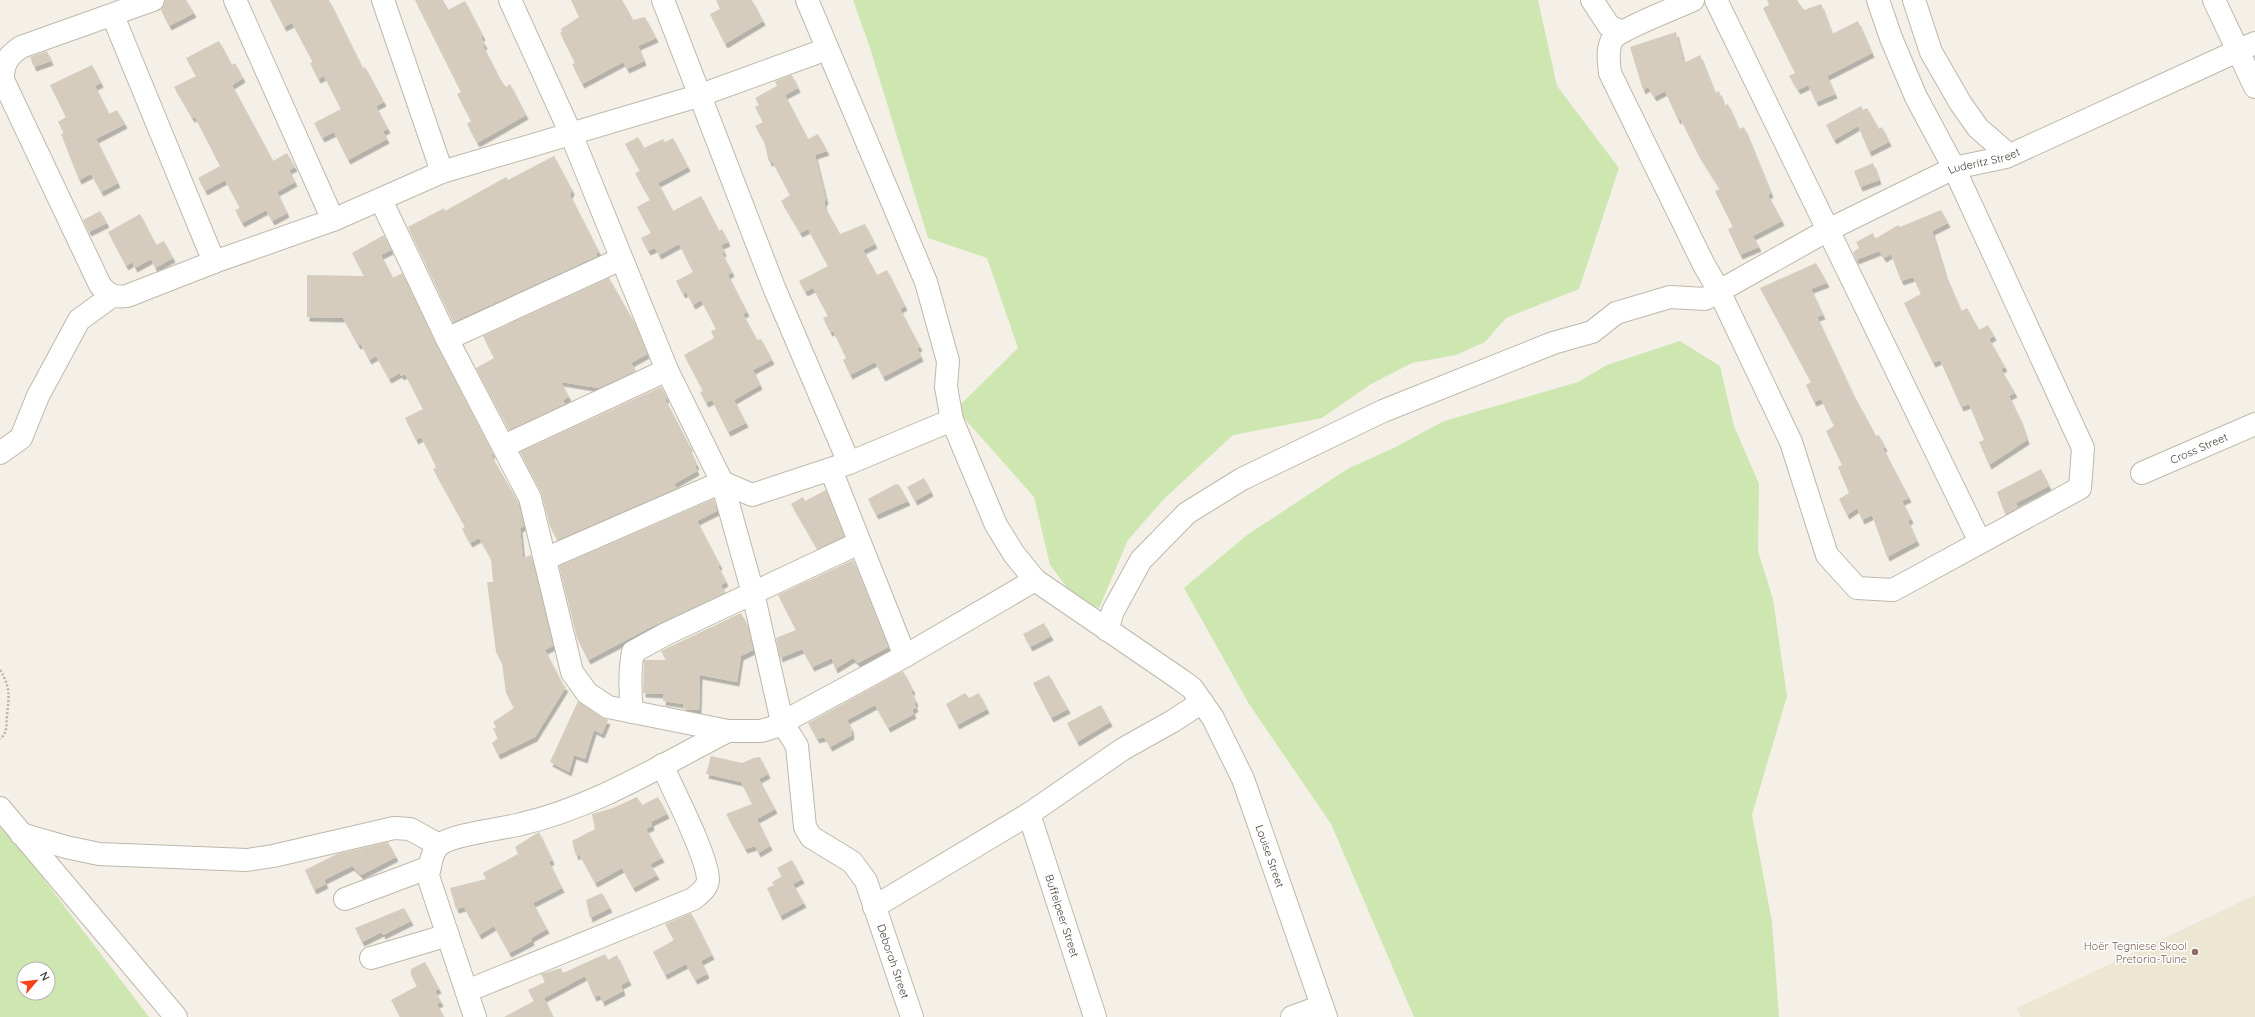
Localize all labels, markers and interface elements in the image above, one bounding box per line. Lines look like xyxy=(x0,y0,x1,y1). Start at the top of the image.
street label: Luderitz Street xyxy=(1946,144,2022,177)
street label: Cross Street xyxy=(2168,430,2230,467)
street label: Louise Street xyxy=(1253,823,1287,890)
street label: Buffelpeer Street xyxy=(1042,872,1082,959)
street label: Deborah Street xyxy=(874,922,912,1001)
place label: Hoër Tegniese Skool Pretoria-Tuine xyxy=(2084,939,2187,966)
marker: Hoër Tegniese Skool Pretoria-Tuine xyxy=(2190,947,2200,957)
north arrow xyxy=(16,961,56,1001)
text: N xyxy=(37,969,53,983)

